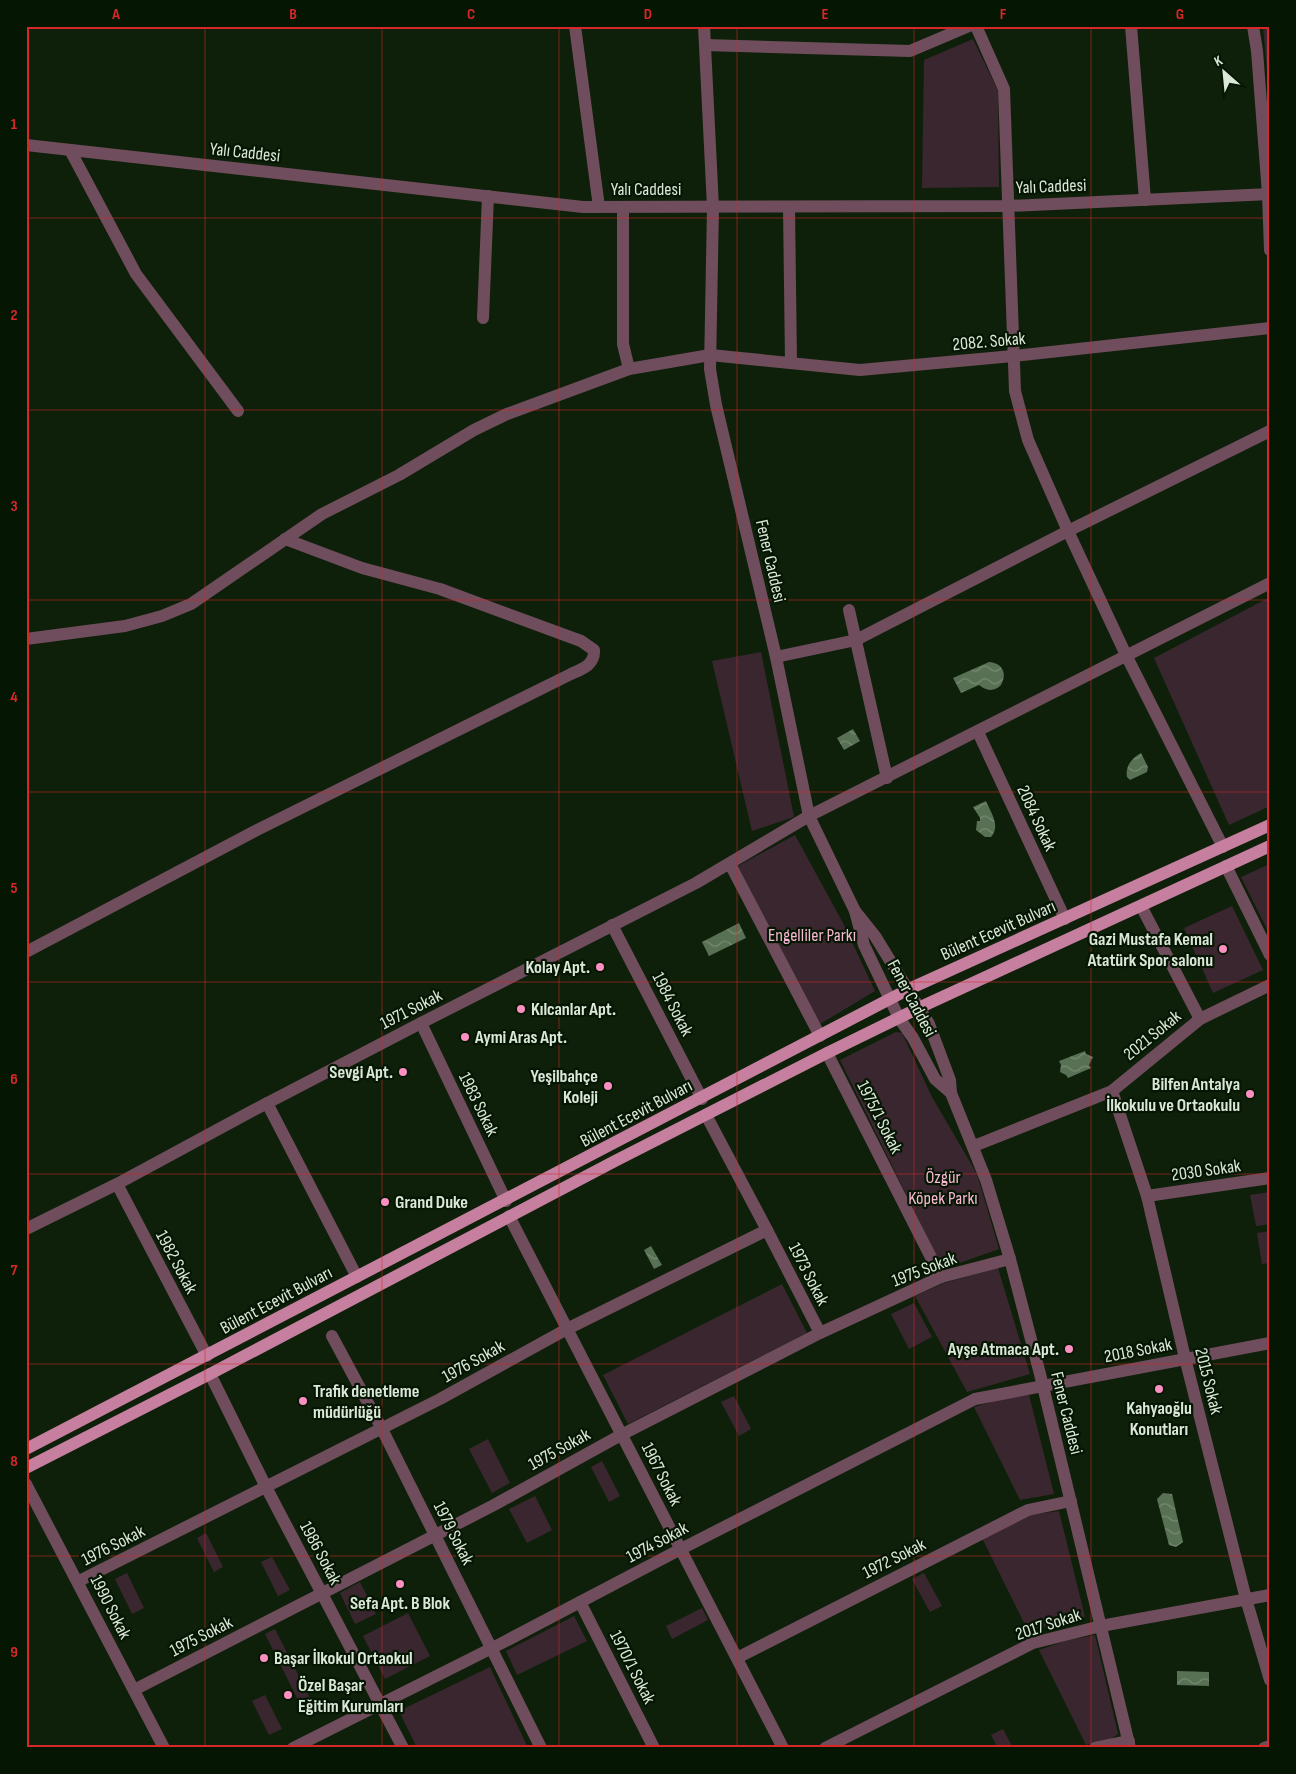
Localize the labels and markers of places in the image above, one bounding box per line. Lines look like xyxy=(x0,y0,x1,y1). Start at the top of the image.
place label: Gazi Mustafa Kemal Atatürk Spor salonu xyxy=(1087,929,1213,971)
marker: Gazi Mustafa Kemal Atatürk Spor salonu xyxy=(1217,943,1229,955)
place label: Kolay Apt. xyxy=(526,957,590,978)
marker: Kolay Apt. xyxy=(594,961,606,973)
place label: Kılcanlar Apt. xyxy=(531,999,616,1020)
marker: Kılcanlar Apt. xyxy=(515,1003,527,1015)
place label: Aymi Aras Apt. xyxy=(474,1027,567,1048)
marker: Aymi Aras Apt. xyxy=(459,1031,471,1043)
place label: Sevgi Apt. xyxy=(329,1062,393,1083)
marker: Sevgi Apt. xyxy=(397,1066,409,1078)
place label: Yeşilbahçe Koleji xyxy=(530,1066,598,1108)
place label: Bilfen Antalya İlkokulu ve Ortaokulu xyxy=(1106,1074,1240,1116)
marker: Yeşilbahçe Koleji xyxy=(602,1080,614,1092)
marker: Bilfen Antalya İlkokulu ve Ortaokulu xyxy=(1244,1088,1256,1100)
place label: Grand Duke xyxy=(395,1192,468,1213)
marker: Grand Duke xyxy=(379,1196,391,1208)
place label: Ayşe Atmaca Apt. xyxy=(947,1339,1059,1360)
marker: Ayşe Atmaca Apt. xyxy=(1063,1343,1075,1355)
place label: Trafik denetleme müdürlüğü xyxy=(313,1381,419,1423)
marker: Kahyaoğlu Konutları xyxy=(1153,1383,1165,1395)
marker: Trafik denetleme müdürlüğü xyxy=(297,1395,309,1407)
place label: Kahyaoğlu Konutları xyxy=(1126,1398,1192,1440)
marker: Sefa Apt. B Blok xyxy=(394,1578,406,1590)
place label: Sefa Apt. B Blok xyxy=(350,1593,450,1614)
place label: Başar İlkokul Ortaokul xyxy=(274,1648,413,1669)
marker: Başar İlkokul Ortaokul xyxy=(258,1652,270,1664)
place label: Özel Başar Eğitim Kurumları xyxy=(298,1675,403,1717)
marker: Özel Başar Eğitim Kurumları xyxy=(282,1689,294,1701)

